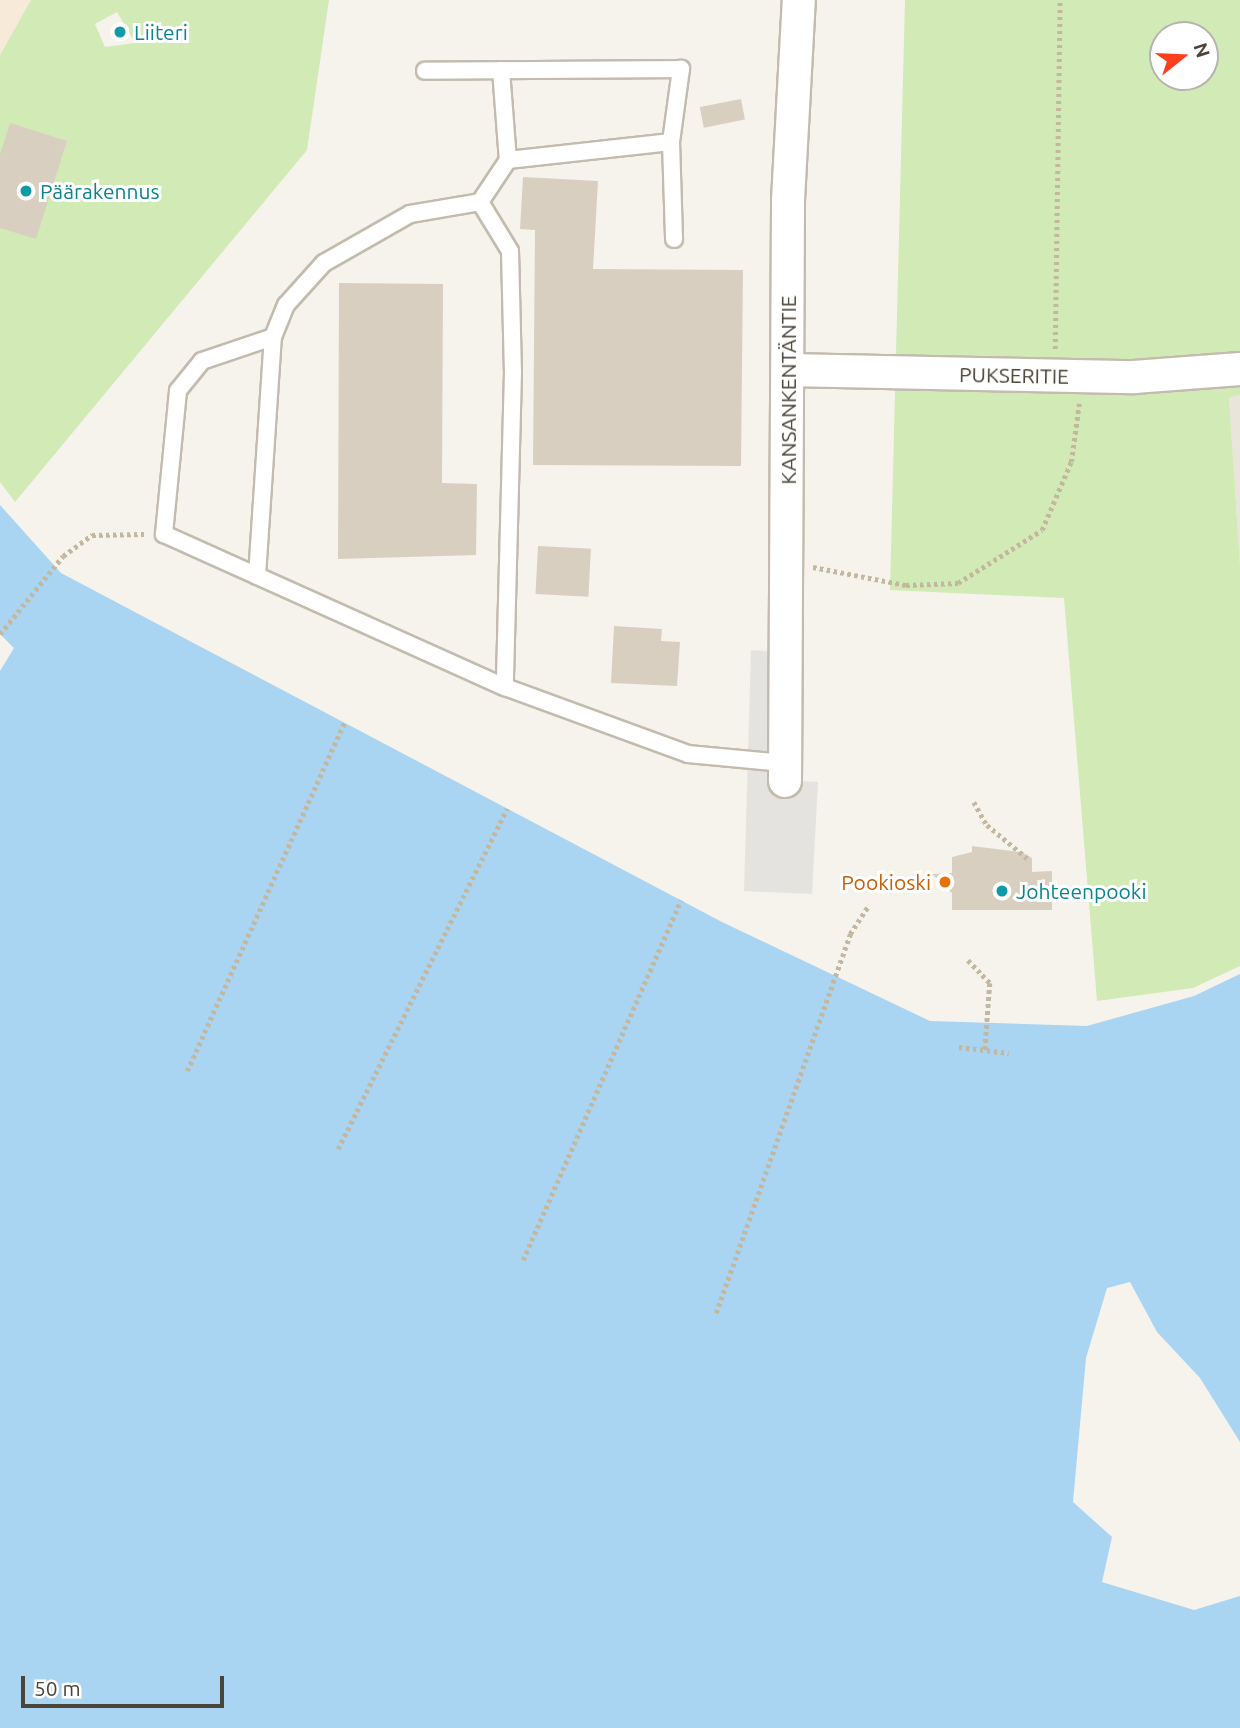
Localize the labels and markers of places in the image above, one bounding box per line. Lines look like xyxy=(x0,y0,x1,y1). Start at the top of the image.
place label: Liiteri xyxy=(134,19,188,45)
marker: Liiteri xyxy=(112,24,128,40)
place label: Päärakennus xyxy=(40,178,160,204)
marker: Päärakennus xyxy=(18,183,34,199)
place label: Pookioski xyxy=(841,869,931,895)
marker: Pookioski xyxy=(937,874,953,890)
place label: Johteenpooki xyxy=(1016,878,1147,904)
marker: Johteenpooki xyxy=(994,883,1010,899)

